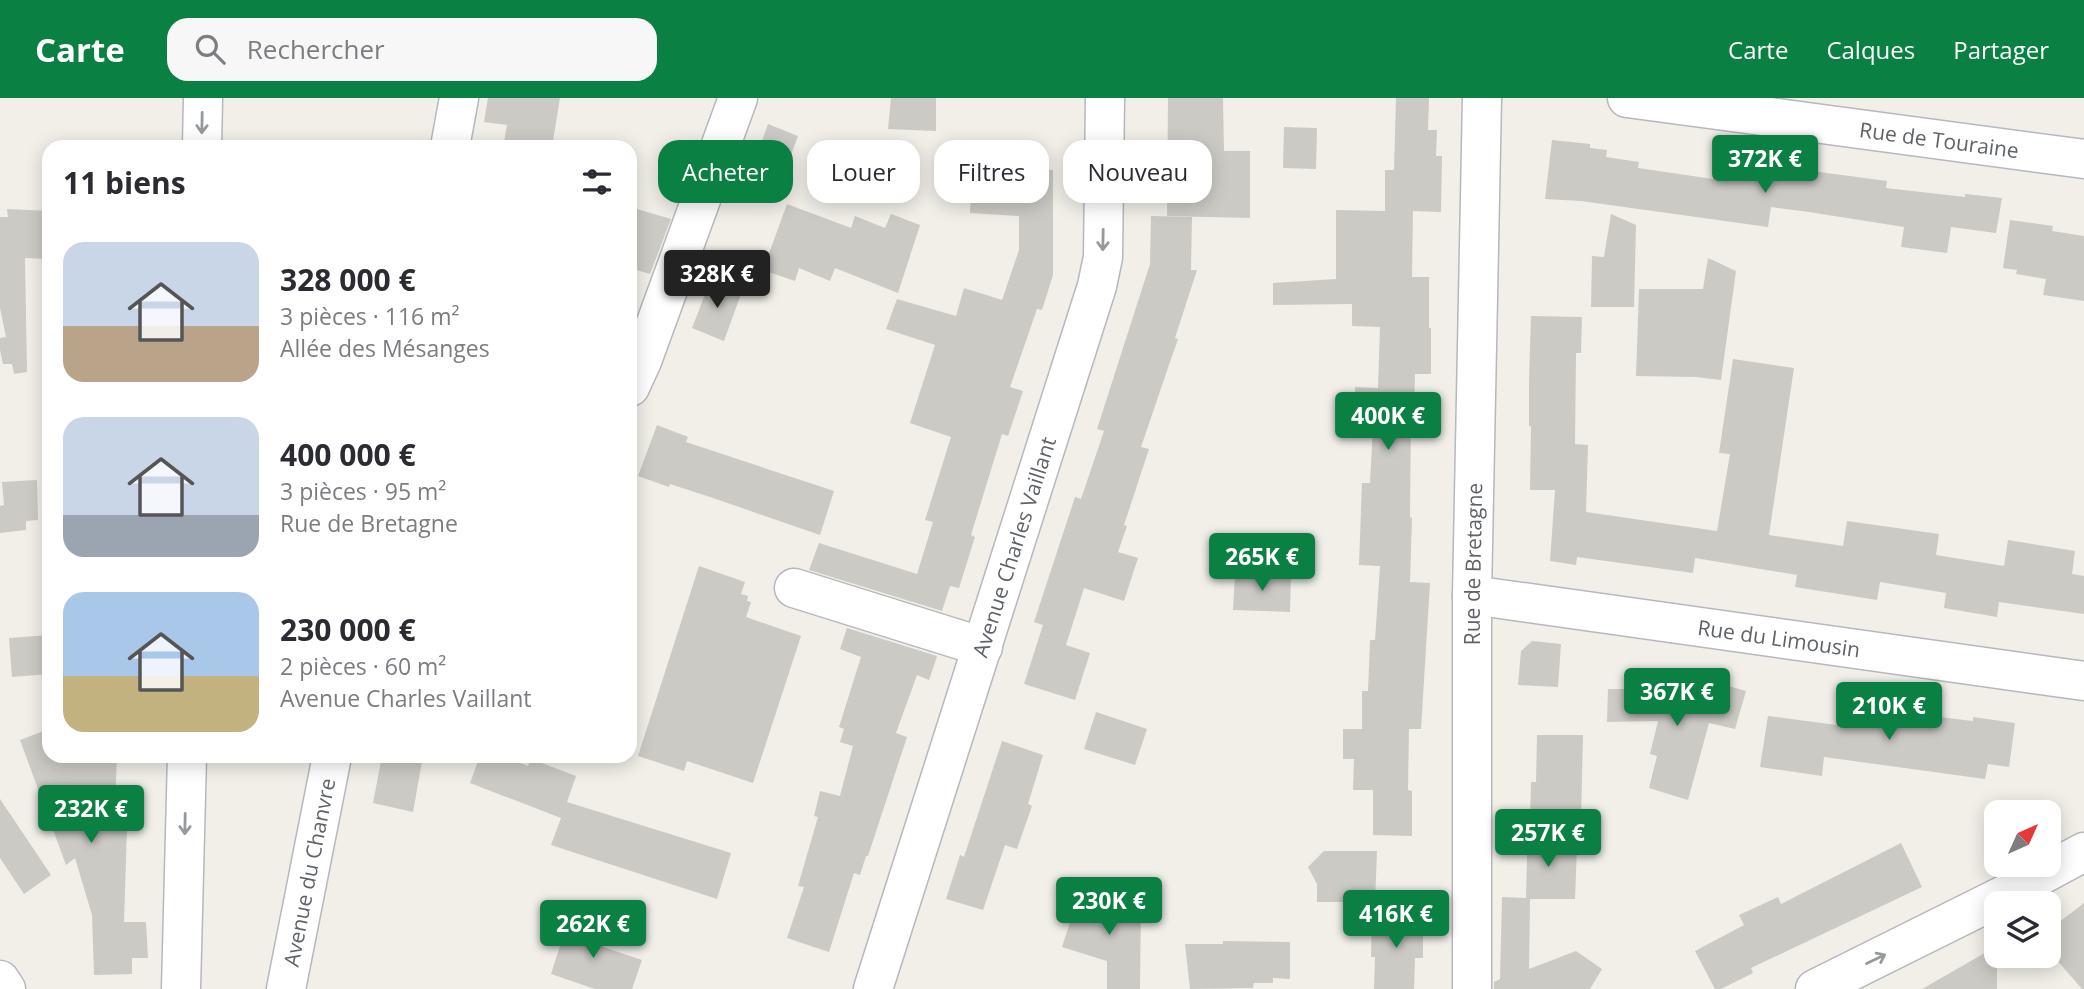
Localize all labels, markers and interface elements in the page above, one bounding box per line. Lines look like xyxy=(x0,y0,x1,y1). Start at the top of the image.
search box xyxy=(167,18,657,81)
text: Carte xyxy=(35,27,125,72)
icon: search xyxy=(191,30,229,68)
text: Rechercher xyxy=(247,31,385,67)
text: Carte xyxy=(1728,33,1788,66)
text: Calques xyxy=(1826,33,1915,66)
text: Partager xyxy=(1953,33,2049,66)
one-way arrow xyxy=(196,111,209,134)
street label: Rue de Touraine xyxy=(1858,115,2021,164)
pin: 372K € xyxy=(1708,136,1822,195)
chip: Acheter xyxy=(658,140,793,203)
chip: Louer xyxy=(807,140,920,203)
chip: Filtres xyxy=(934,140,1049,203)
chip: Nouveau xyxy=(1063,140,1212,203)
text: 372K € xyxy=(1728,142,1802,174)
text: 11 biens xyxy=(63,162,186,203)
icon: filters xyxy=(578,163,616,201)
one-way arrow xyxy=(1096,228,1110,251)
pin: 328K € xyxy=(660,250,774,310)
text: 328K € xyxy=(680,257,754,289)
text: 328 000 € xyxy=(280,259,416,300)
icon: home xyxy=(119,270,203,354)
text: 3 pièces · 116 m² xyxy=(280,300,460,332)
text: Allée des Mésanges xyxy=(280,332,490,364)
pin: 400K € xyxy=(1331,392,1445,452)
text: 400K € xyxy=(1351,399,1425,431)
street label: Avenue Charles Vaillant xyxy=(966,433,1062,661)
text: 400 000 € xyxy=(280,434,416,475)
icon: home xyxy=(119,445,203,529)
text: 3 pièces · 95 m² xyxy=(280,475,446,507)
street label: Rue de Bretagne xyxy=(1458,482,1488,645)
text: Rue de Bretagne xyxy=(280,507,458,539)
pin: 265K € xyxy=(1205,533,1319,593)
text: 265K € xyxy=(1225,540,1299,572)
text: 230 000 € xyxy=(280,609,416,650)
street label: Rue du Limousin xyxy=(1696,613,1862,663)
icon: home xyxy=(119,620,203,704)
text: 2 pièces · 60 m² xyxy=(280,650,446,682)
pin: 367K € xyxy=(1620,668,1734,728)
text: 367K € xyxy=(1640,675,1714,707)
text: Avenue Charles Vaillant xyxy=(280,682,531,714)
pin: 210K € xyxy=(1832,682,1946,742)
text: 210K € xyxy=(1852,689,1926,721)
street label: Avenue du Chanvre xyxy=(277,776,341,969)
pin: 232K € xyxy=(34,786,148,845)
text: 232K € xyxy=(54,792,128,824)
north arrow xyxy=(1984,800,2062,877)
map controls xyxy=(1984,800,2061,968)
pin: 257K € xyxy=(1491,810,1605,869)
one-way arrow xyxy=(179,812,192,835)
text: 257K € xyxy=(1511,816,1585,848)
pin: 230K € xyxy=(1052,878,1166,937)
text: 230K € xyxy=(1072,884,1146,916)
pin: 416K € xyxy=(1339,890,1453,950)
button: layers xyxy=(1984,891,2061,968)
text: 416K € xyxy=(1359,897,1433,929)
pin: 262K € xyxy=(536,900,650,960)
text: 262K € xyxy=(556,907,630,939)
one-way arrow xyxy=(1865,951,1886,965)

